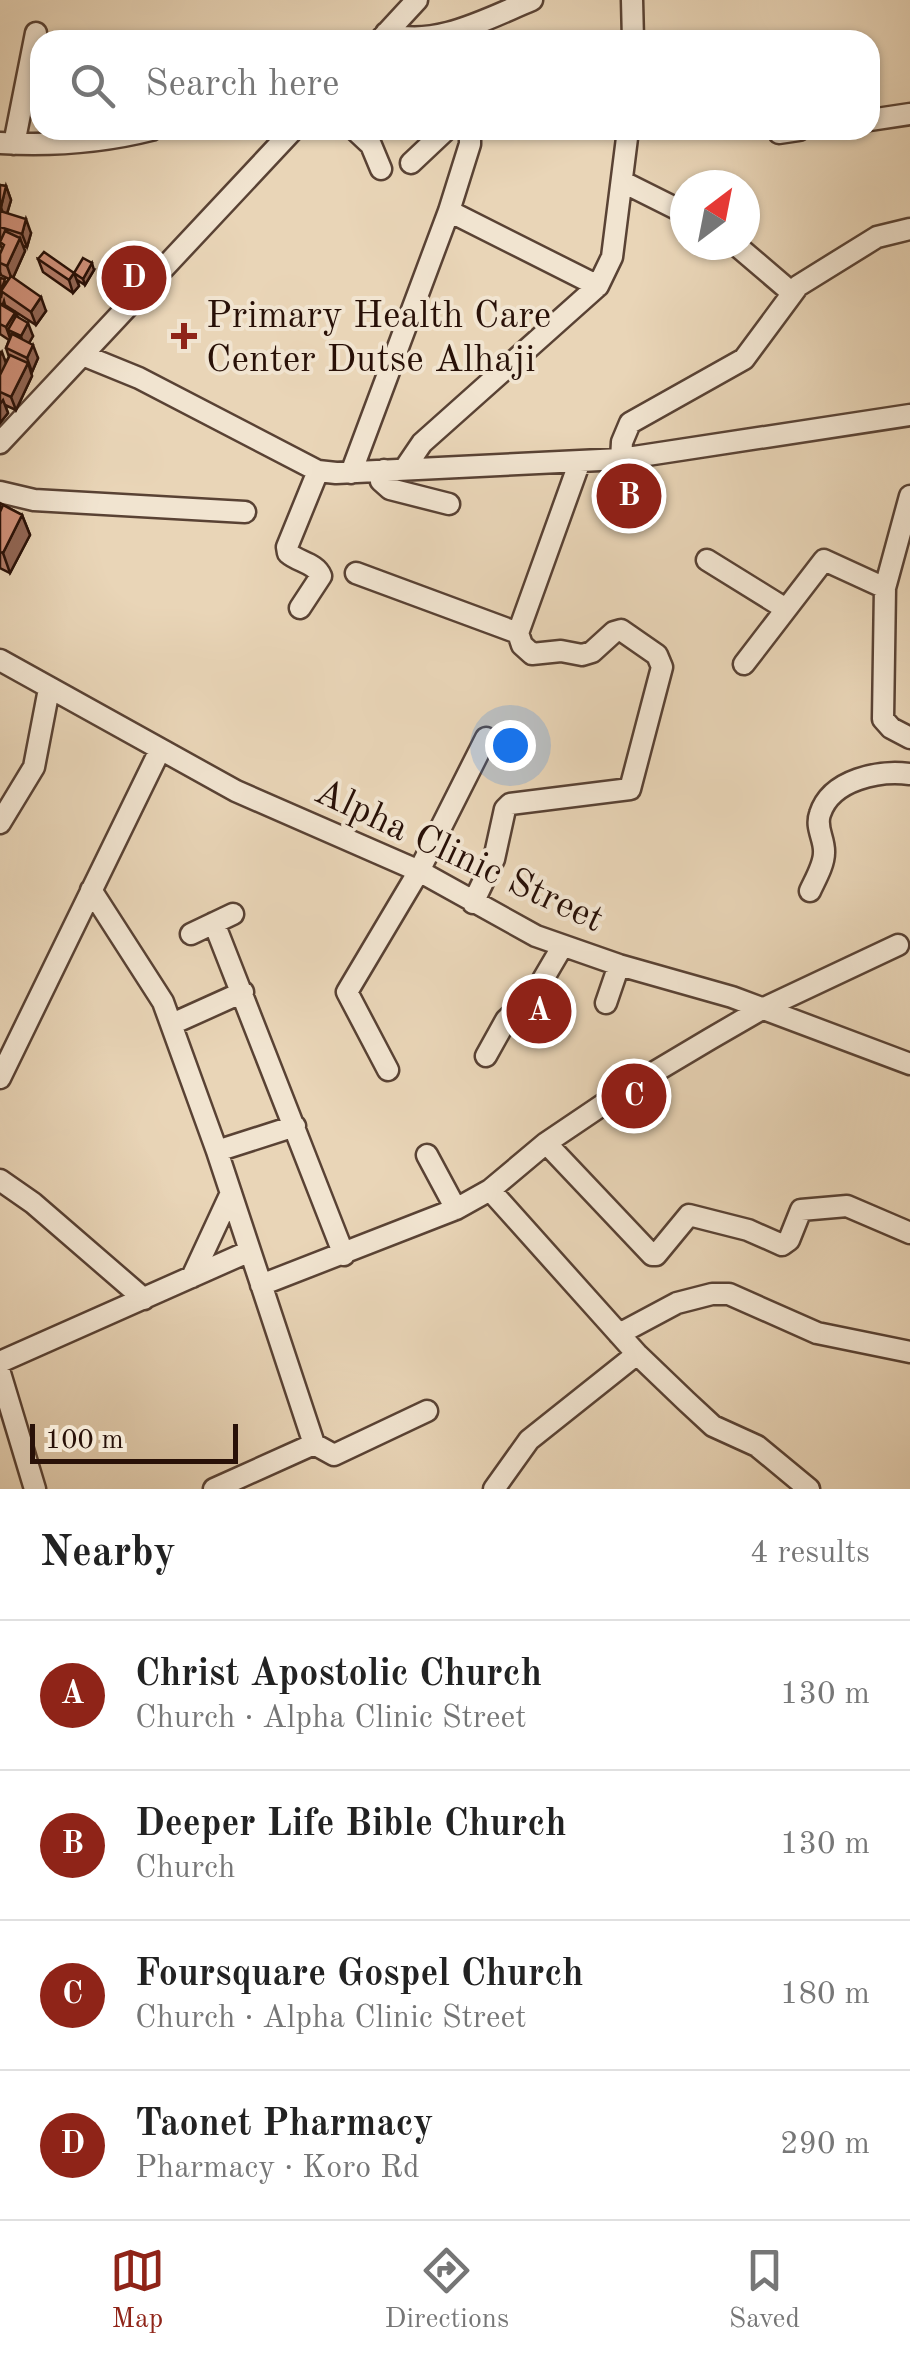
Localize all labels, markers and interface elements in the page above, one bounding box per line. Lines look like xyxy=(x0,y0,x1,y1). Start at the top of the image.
search box xyxy=(30,30,880,140)
icon: search xyxy=(65,58,120,113)
text: Search here xyxy=(145,66,340,104)
north arrow xyxy=(670,170,760,260)
pin: D xyxy=(102,240,166,316)
place label: Primary Health Care Center Dutse Alhaji xyxy=(206,298,551,380)
marker: Primary Health Care Center Dutse Alhaji xyxy=(171,323,197,349)
pin: B xyxy=(596,458,662,534)
your location xyxy=(485,720,536,771)
street label: Alpha Clinic Street xyxy=(309,773,609,940)
pin: A xyxy=(506,974,572,1048)
pin: C xyxy=(602,1058,666,1134)
scale bar xyxy=(30,1419,238,1464)
text: 100 m xyxy=(45,1427,124,1455)
text: Nearby xyxy=(40,1533,176,1575)
text: 4 results xyxy=(750,1538,870,1570)
text: Christ Apostolic Church xyxy=(135,1656,542,1694)
text: A xyxy=(60,1679,85,1711)
text: 130 m xyxy=(780,1679,870,1711)
text: Church · Alpha Clinic Street xyxy=(135,1703,527,1735)
text: Deeper Life Bible Church xyxy=(135,1806,566,1844)
text: B xyxy=(61,1829,84,1861)
text: 130 m xyxy=(780,1829,870,1861)
text: Church xyxy=(135,1853,235,1885)
text: Foursquare Gospel Church xyxy=(135,1956,583,1994)
text: C xyxy=(62,1979,83,2011)
text: 180 m xyxy=(780,1979,870,2011)
text: Church · Alpha Clinic Street xyxy=(135,2003,527,2035)
text: Taonet Pharmacy xyxy=(135,2106,433,2144)
text: D xyxy=(60,2129,85,2161)
text: 290 m xyxy=(780,2129,870,2161)
text: Pharmacy · Koro Rd xyxy=(135,2153,420,2185)
tab: Map xyxy=(110,2243,165,2338)
tab: Directions xyxy=(385,2243,509,2338)
tab: Saved xyxy=(729,2243,800,2338)

